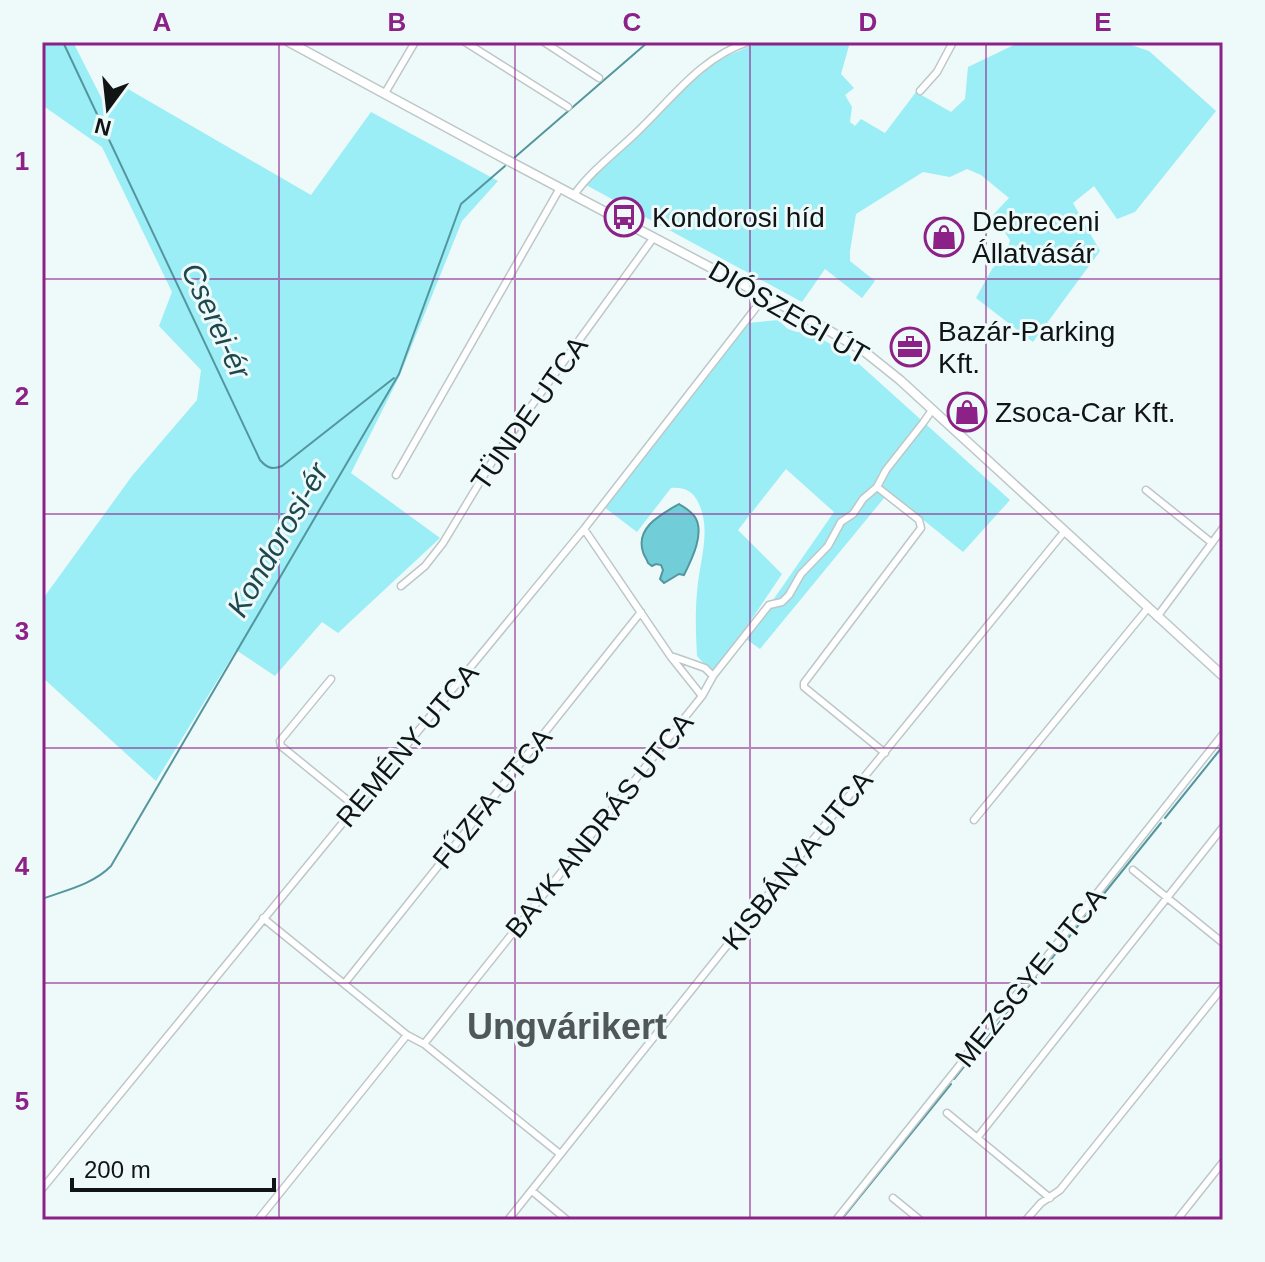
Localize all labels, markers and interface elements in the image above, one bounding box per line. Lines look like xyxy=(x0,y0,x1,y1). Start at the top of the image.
text: A xyxy=(153,7,172,37)
text: B xyxy=(388,7,406,37)
text: C xyxy=(623,7,642,37)
text: D xyxy=(859,7,877,37)
text: E xyxy=(1094,7,1112,37)
north arrow xyxy=(68,68,148,148)
text: N xyxy=(92,113,114,141)
text: 1 xyxy=(15,146,29,176)
bus stop icon: Kondorosi híd xyxy=(603,196,645,238)
place label: Kondorosi híd xyxy=(652,202,825,233)
place label: Debreceni Állatvásár xyxy=(972,206,1100,269)
shop icon: Debreceni Állatvásár xyxy=(923,216,965,258)
street label: DIÓSZEGI ÚT xyxy=(704,254,874,371)
water label: Cserei-ér xyxy=(175,258,258,385)
place label: Bazár-Parking Kft. xyxy=(938,316,1115,379)
office icon: Bazár-Parking Kft. xyxy=(889,326,931,368)
street label: TÜNDE UTCA xyxy=(465,330,594,496)
text: 2 xyxy=(15,381,29,411)
shop icon: Zsoca-Car Kft. xyxy=(946,391,988,433)
place label: Zsoca-Car Kft. xyxy=(995,397,1175,428)
water label: Kondorosi-ér xyxy=(220,456,335,622)
text: 3 xyxy=(15,616,29,646)
street label: REMÉNY UTCA xyxy=(330,657,485,833)
street label: BAYK ANDRÁS UTCA xyxy=(499,707,700,944)
street label: FŰZFA UTCA xyxy=(426,722,558,875)
street label: KISBÁNYA UTCA xyxy=(716,765,879,956)
text: 4 xyxy=(15,851,30,881)
street label: MEZSGYE UTCA xyxy=(949,881,1112,1073)
district label: Ungvárikert xyxy=(467,1006,667,1047)
text: 5 xyxy=(15,1086,29,1116)
scale bar xyxy=(72,1142,274,1192)
text: 200 m xyxy=(84,1156,151,1183)

